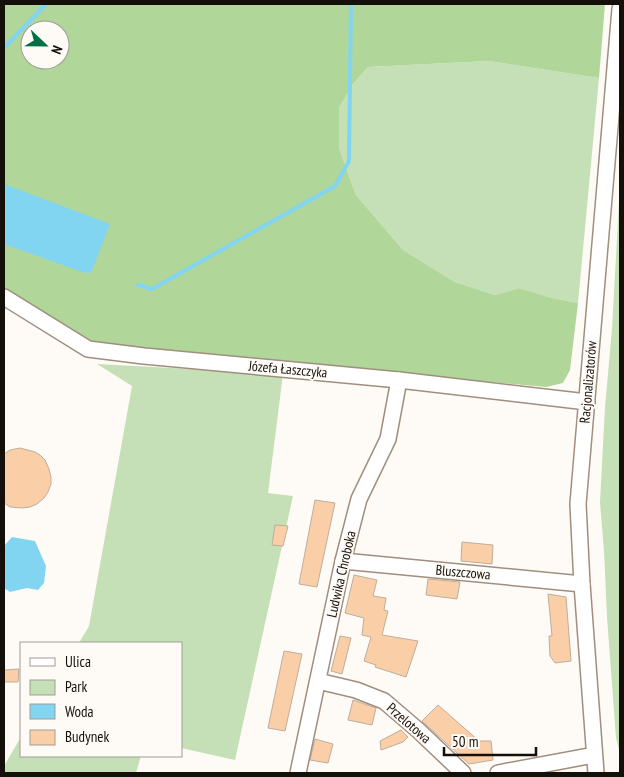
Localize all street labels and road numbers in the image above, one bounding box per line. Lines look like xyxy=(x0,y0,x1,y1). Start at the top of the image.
street label: Racjonalizatorów xyxy=(575,339,601,424)
street label: Józefa Łaszczyka xyxy=(247,357,328,381)
street label: Ludwika Chroboka xyxy=(322,529,360,619)
street label: Bluszczowa xyxy=(435,561,491,583)
street label: Przelotowa xyxy=(383,699,435,747)

